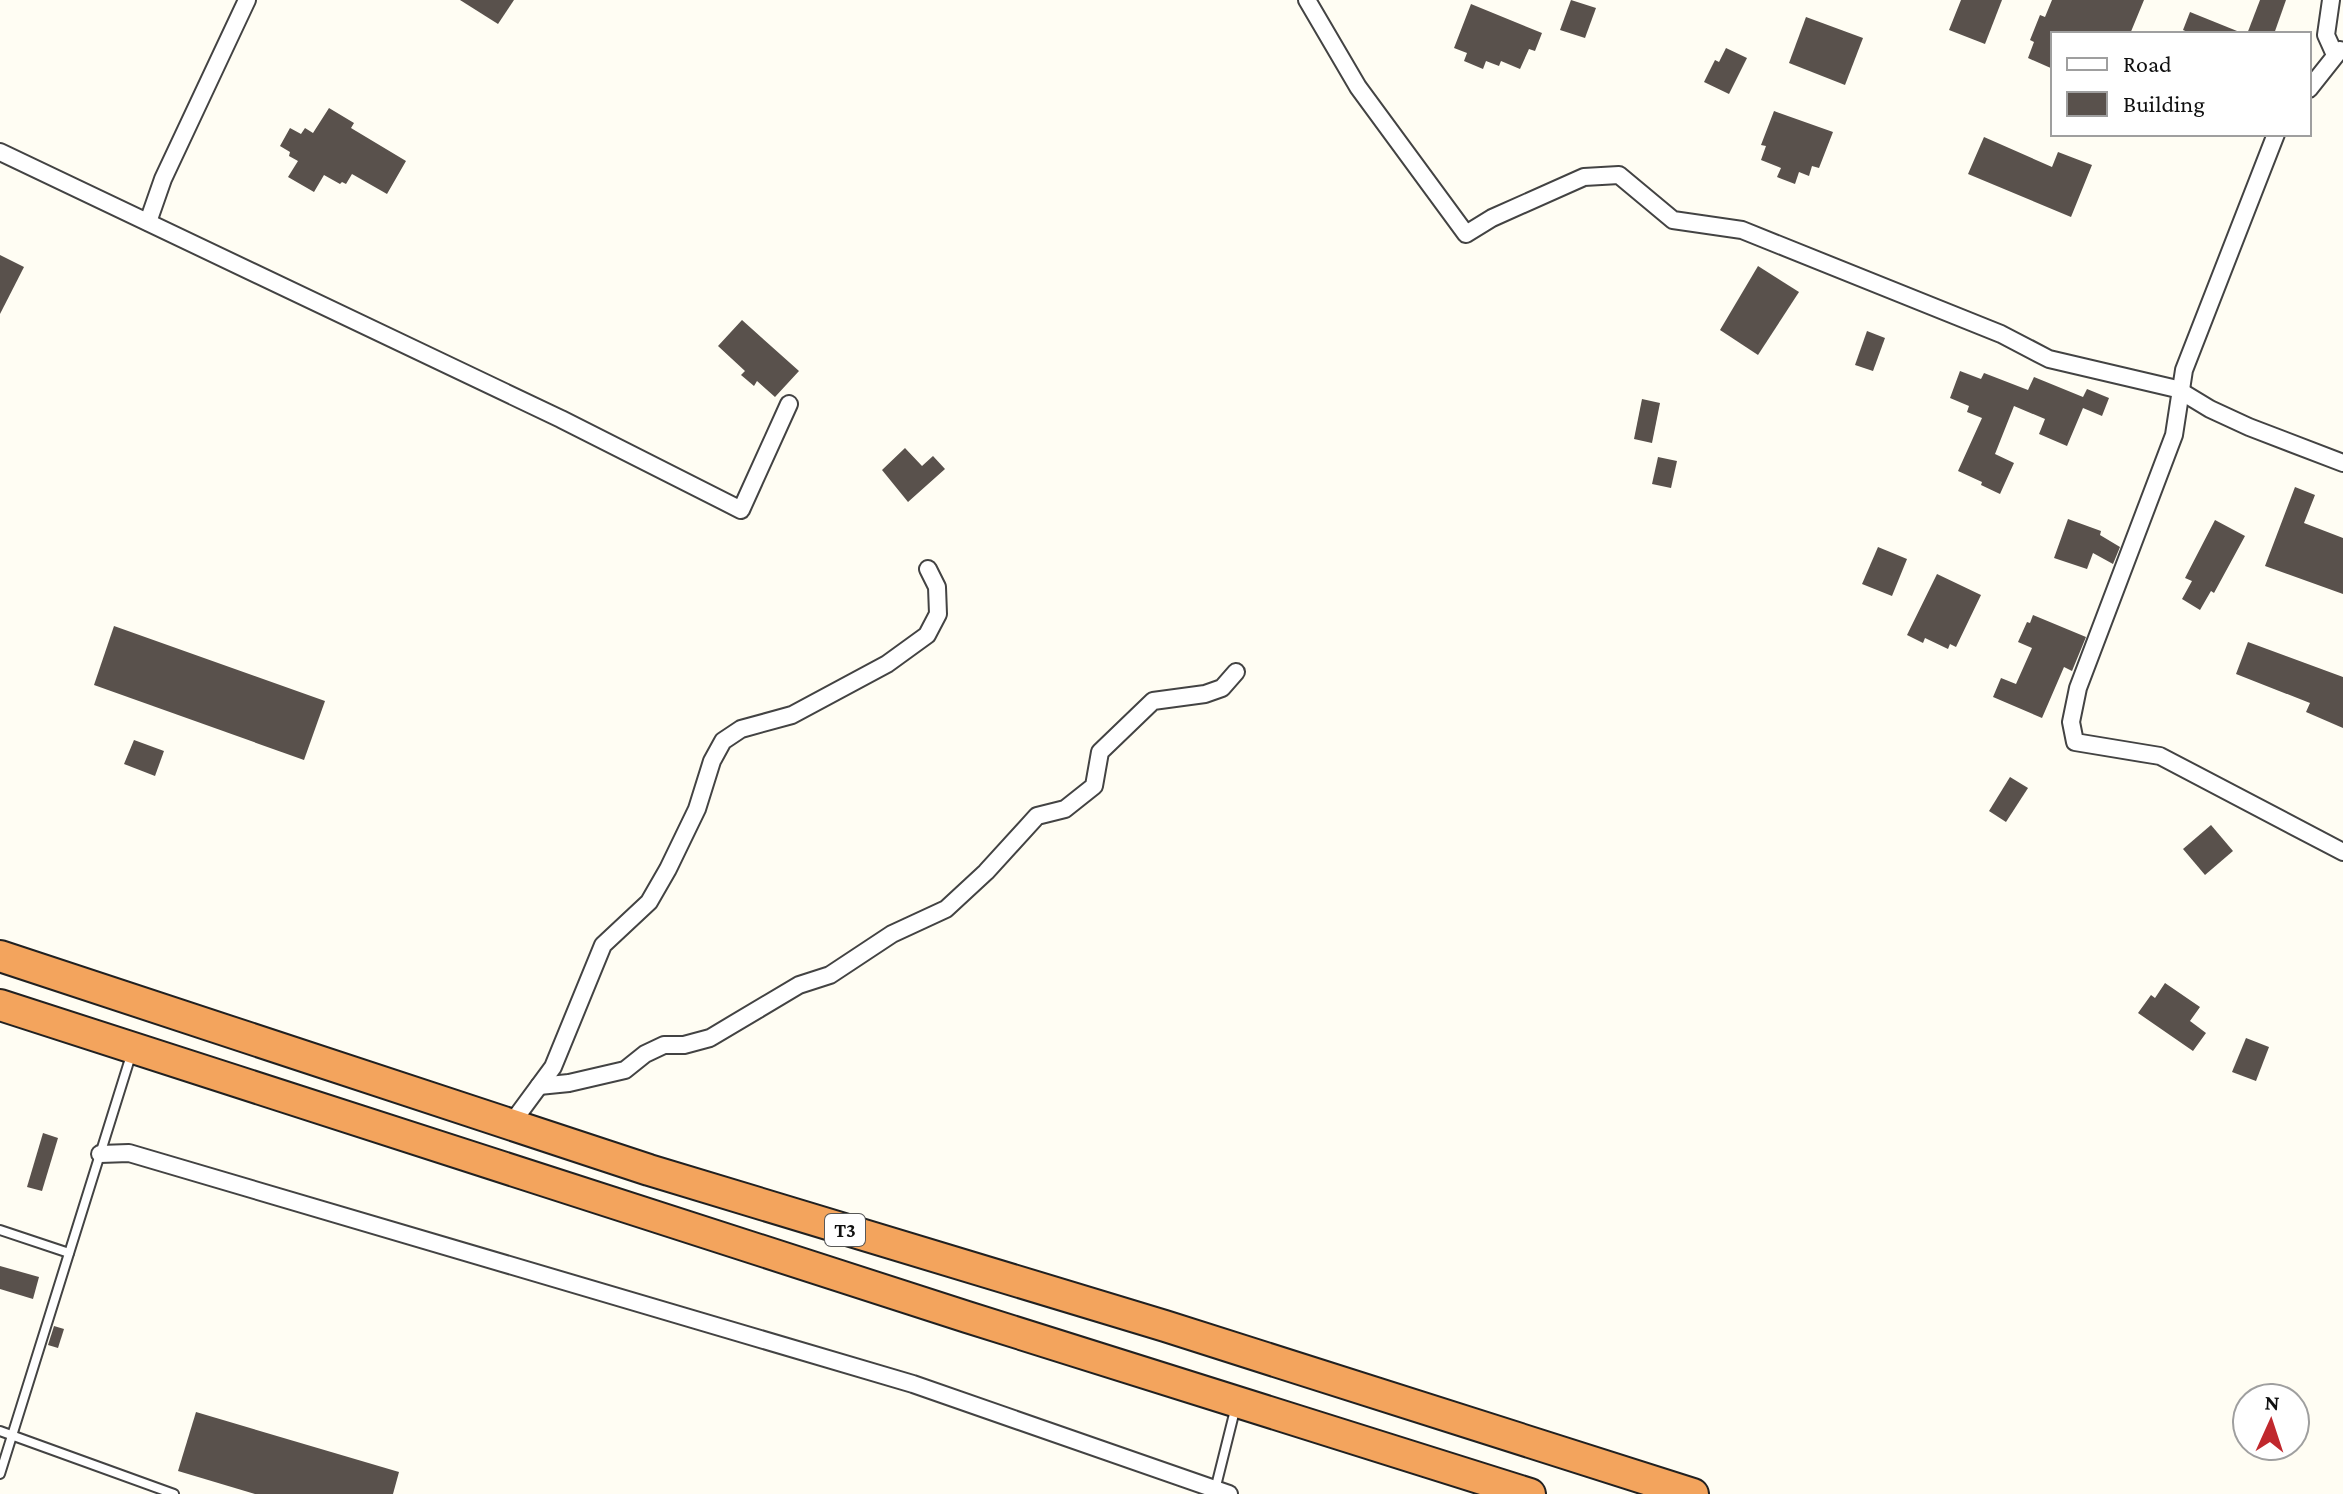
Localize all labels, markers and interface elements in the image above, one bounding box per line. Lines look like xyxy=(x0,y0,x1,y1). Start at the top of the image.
legend xyxy=(2051,32,2311,136)
text: Road xyxy=(2123,50,2172,77)
text: Building xyxy=(2123,90,2205,117)
road number: T3 xyxy=(825,1214,865,1246)
north arrow xyxy=(2231,1382,2311,1462)
text: N xyxy=(2264,1390,2280,1415)

